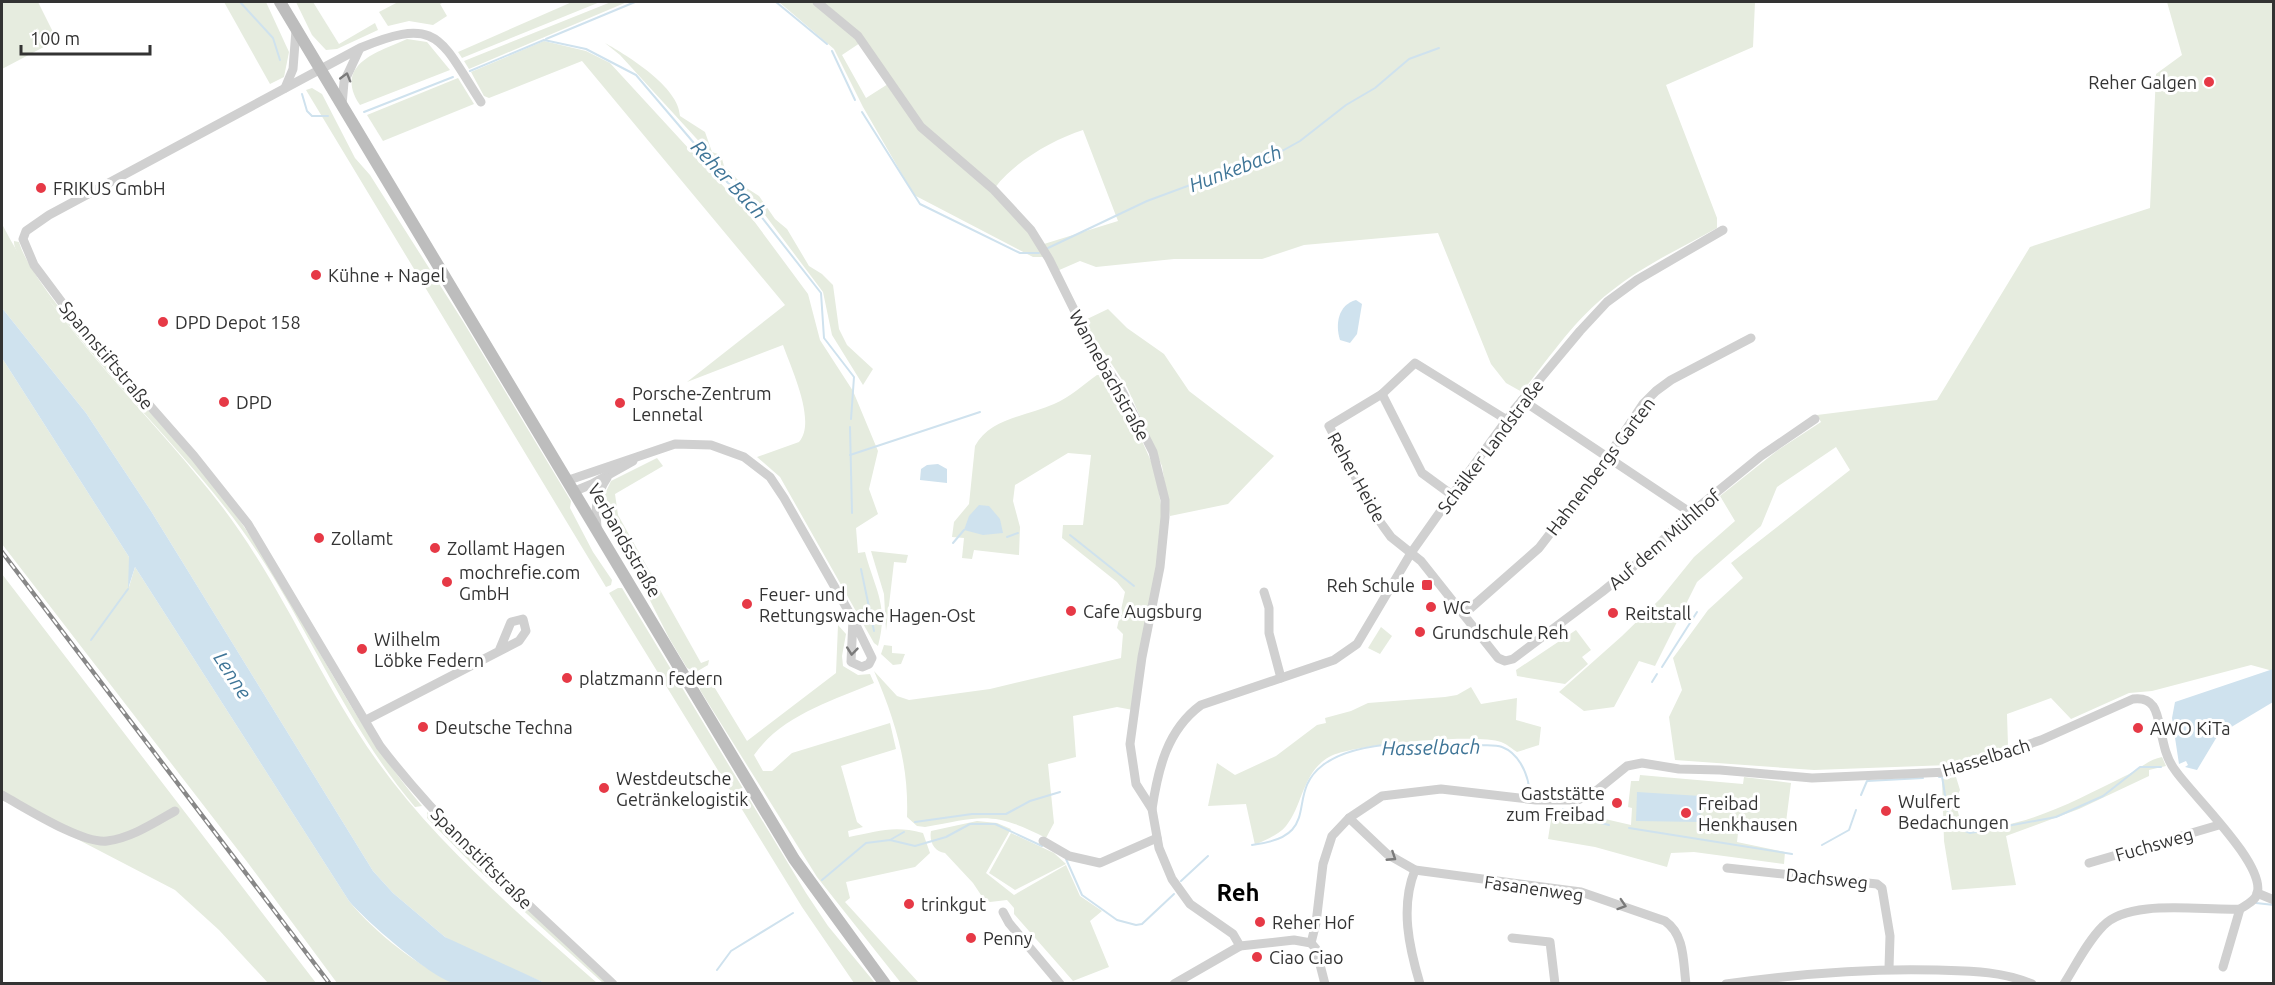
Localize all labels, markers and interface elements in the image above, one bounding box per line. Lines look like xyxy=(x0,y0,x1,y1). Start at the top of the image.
scale bar xyxy=(21,18,150,56)
text: 100 m xyxy=(30,28,80,48)
one-way arrow xyxy=(339,72,352,82)
place label: Reher Galgen xyxy=(2088,72,2197,92)
marker: Reher Galgen xyxy=(2202,75,2216,89)
water label: Reher Bach xyxy=(687,135,771,223)
water label: Hunkebach xyxy=(1185,140,1285,196)
place label: FRIKUS GmbH xyxy=(53,178,166,198)
marker: FRIKUS GmbH xyxy=(34,181,48,195)
place label: Kühne + Nagel xyxy=(328,265,445,285)
marker: Kühne + Nagel xyxy=(309,268,323,282)
street label: Spannstiftstraße xyxy=(56,297,158,413)
street label: Wannebachstraße xyxy=(1066,306,1154,444)
place label: DPD Depot 158 xyxy=(175,312,301,332)
marker: DPD Depot 158 xyxy=(156,315,170,329)
street label: Schälker Landstraße xyxy=(1433,375,1547,517)
place label: Porsche-Zentrum Lennetal xyxy=(632,383,772,424)
place label: DPD xyxy=(236,392,272,412)
street label: Hahnenbergs Garten xyxy=(1542,393,1658,539)
marker: DPD xyxy=(217,395,231,409)
marker: Porsche-Zentrum Lennetal xyxy=(613,396,627,410)
street label: Reher Heide xyxy=(1324,429,1390,525)
street label: Verbandsstraße xyxy=(584,480,666,600)
street label: Auf dem Mühlhof xyxy=(1604,485,1724,593)
place label: Zollamt xyxy=(331,528,393,548)
marker: Zollamt xyxy=(312,531,326,545)
place label: Zollamt Hagen xyxy=(447,538,565,558)
marker: Zollamt Hagen xyxy=(428,541,442,555)
place label: mochrefie.com GmbH xyxy=(459,562,580,603)
marker: mochrefie.com GmbH xyxy=(440,575,454,589)
place label: Reh Schule xyxy=(1326,575,1415,595)
marker: Reh Schule xyxy=(1420,578,1434,592)
place label: Feuer- und Rettungswache Hagen-Ost xyxy=(759,584,975,625)
marker: Feuer- und Rettungswache Hagen-Ost xyxy=(740,597,754,611)
place label: WC xyxy=(1443,597,1471,617)
marker: WC xyxy=(1424,600,1438,614)
place label: Cafe Augsburg xyxy=(1083,601,1202,621)
place label: Reitstall xyxy=(1625,603,1691,623)
marker: Cafe Augsburg xyxy=(1064,604,1078,618)
marker: Reitstall xyxy=(1606,606,1620,620)
place label: Grundschule Reh xyxy=(1432,622,1569,642)
marker: Grundschule Reh xyxy=(1413,625,1427,639)
place label: Wilhelm Löbke Federn xyxy=(374,629,484,670)
marker: Wilhelm Löbke Federn xyxy=(355,642,369,656)
one-way arrow xyxy=(846,646,859,655)
water label: Lenne xyxy=(209,647,257,703)
place label: platzmann federn xyxy=(579,668,723,688)
marker: platzmann federn xyxy=(560,671,574,685)
place label: Deutsche Techna xyxy=(435,717,573,737)
place label: AWO KiTa xyxy=(2150,718,2230,738)
marker: Deutsche Techna xyxy=(416,720,430,734)
marker: AWO KiTa xyxy=(2131,721,2145,735)
street label: Hasselbach xyxy=(1940,734,2032,780)
water label: Hasselbach xyxy=(1381,735,1481,759)
place label: Westdeutsche Getränkelogistik xyxy=(616,768,748,809)
marker: Westdeutsche Getränkelogistik xyxy=(597,781,611,795)
place label: Gaststätte zum Freibad xyxy=(1506,783,1605,824)
place label: Wulfert Bedachungen xyxy=(1898,791,2009,832)
place label: Freibad Henkhausen xyxy=(1698,793,1798,834)
marker: Gaststätte zum Freibad xyxy=(1610,796,1624,810)
street label: Spannstiftstraße xyxy=(427,803,537,913)
marker: Wulfert Bedachungen xyxy=(1879,804,1893,818)
marker: Freibad Henkhausen xyxy=(1679,806,1693,820)
street label: Fuchsweg xyxy=(2113,823,2195,865)
one-way arrow xyxy=(1386,850,1397,861)
street label: Dachsweg xyxy=(1785,864,1869,892)
street label: Fasanenweg xyxy=(1483,871,1585,905)
district label: Reh xyxy=(1216,879,1260,906)
place label: trinkgut xyxy=(921,894,986,914)
marker: trinkgut xyxy=(902,897,916,911)
one-way arrow xyxy=(1616,898,1627,910)
place label: Reher Hof xyxy=(1272,912,1354,932)
marker: Reher Hof xyxy=(1253,915,1267,929)
place label: Penny xyxy=(983,928,1033,948)
marker: Penny xyxy=(964,931,978,945)
place label: Ciao Ciao xyxy=(1269,947,1344,967)
marker: Ciao Ciao xyxy=(1250,950,1264,964)

